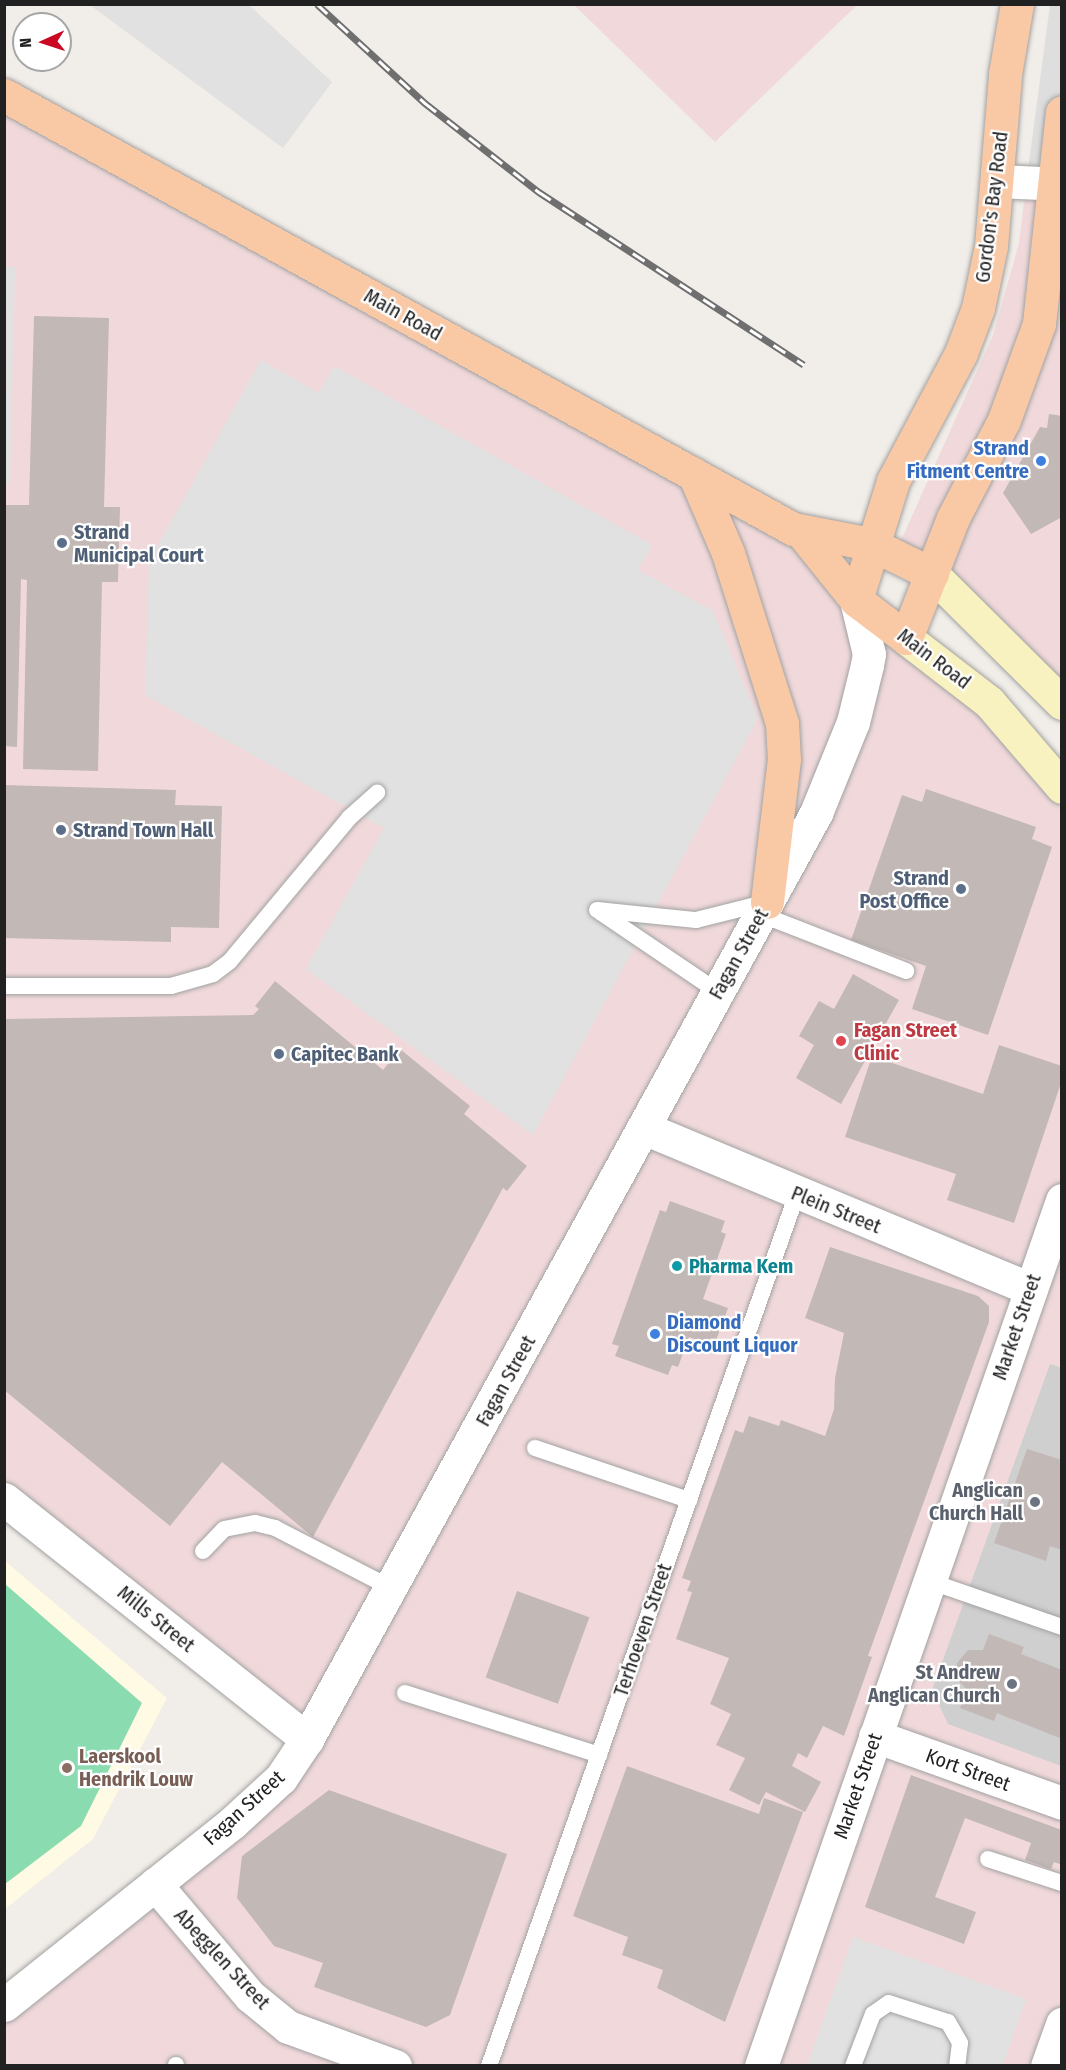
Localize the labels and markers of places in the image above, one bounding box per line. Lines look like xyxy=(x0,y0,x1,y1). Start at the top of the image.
place label: Strand Fitment Centre xyxy=(907,437,1029,484)
marker: Strand Fitment Centre xyxy=(1034,454,1048,468)
place label: Strand Municipal Court xyxy=(74,520,204,567)
marker: Strand Municipal Court xyxy=(55,536,69,550)
place label: Strand Town Hall xyxy=(73,818,213,842)
marker: Strand Town Hall xyxy=(54,823,68,837)
place label: Strand Post Office xyxy=(859,866,949,913)
marker: Strand Post Office xyxy=(954,882,968,896)
place label: Fagan Street Clinic xyxy=(854,1018,957,1065)
marker: Fagan Street Clinic xyxy=(832,1032,850,1050)
place label: Capitec Bank xyxy=(291,1042,399,1066)
marker: Capitec Bank xyxy=(272,1047,286,1061)
place label: Pharma Kem xyxy=(689,1254,793,1278)
marker: Pharma Kem xyxy=(670,1259,684,1273)
place label: Diamond Discount Liquor xyxy=(667,1310,798,1357)
marker: Diamond Discount Liquor xyxy=(648,1327,662,1341)
place label: Anglican Church Hall xyxy=(929,1478,1023,1525)
marker: Anglican Church Hall xyxy=(1028,1495,1042,1509)
place label: St Andrew Anglican Church xyxy=(868,1660,1000,1707)
marker: St Andrew Anglican Church xyxy=(1005,1677,1019,1691)
place label: Laerskool Hendrik Louw xyxy=(79,1744,193,1791)
marker: Laerskool Hendrik Louw xyxy=(60,1761,74,1775)

